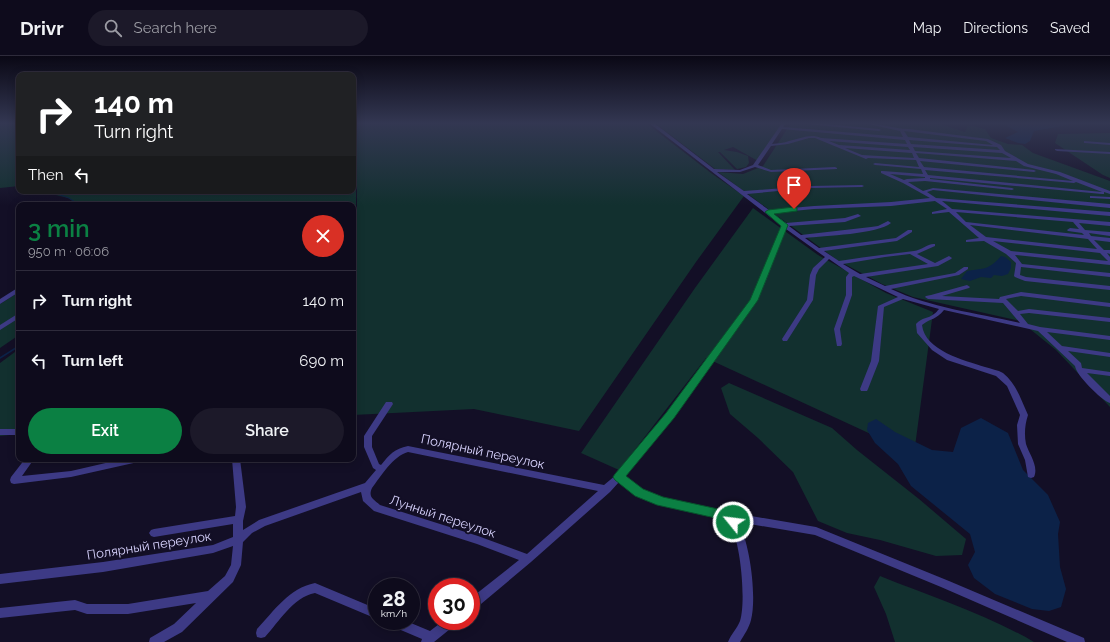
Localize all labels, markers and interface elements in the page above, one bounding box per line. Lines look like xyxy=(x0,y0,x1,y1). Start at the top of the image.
search box xyxy=(88,10,368,46)
text: Drivr xyxy=(20,17,64,39)
icon: search xyxy=(102,17,124,39)
text: Search here xyxy=(134,19,217,37)
text: Map xyxy=(913,20,941,36)
text: Directions xyxy=(963,20,1028,36)
text: Saved xyxy=(1050,20,1090,36)
text: 140 m xyxy=(94,87,174,120)
icon: right xyxy=(28,88,80,140)
text: Turn right xyxy=(94,121,173,142)
icon: left xyxy=(71,164,93,186)
text: Then xyxy=(28,166,63,184)
pin xyxy=(777,168,811,209)
icon: arrive xyxy=(783,174,805,196)
text: 3 min xyxy=(28,214,90,243)
button: close xyxy=(302,215,344,257)
text: 950 m · 06:06 xyxy=(28,244,109,259)
icon: right xyxy=(28,290,50,312)
text: Turn right xyxy=(62,292,132,310)
text: 140 m xyxy=(303,292,344,310)
icon: left xyxy=(28,350,50,372)
text: Turn left xyxy=(62,352,123,370)
text: 690 m xyxy=(299,352,344,370)
button: Exit xyxy=(28,408,182,454)
button: Share xyxy=(190,408,344,454)
street label: Полярный переулок xyxy=(420,431,546,472)
street label: Лунный переулок xyxy=(388,492,498,541)
position arrow xyxy=(712,501,754,543)
street label: Полярный переулок xyxy=(86,528,213,563)
speed limit sign: 30 xyxy=(428,578,480,630)
text: 28 xyxy=(382,587,406,611)
text: km/h xyxy=(381,608,407,619)

